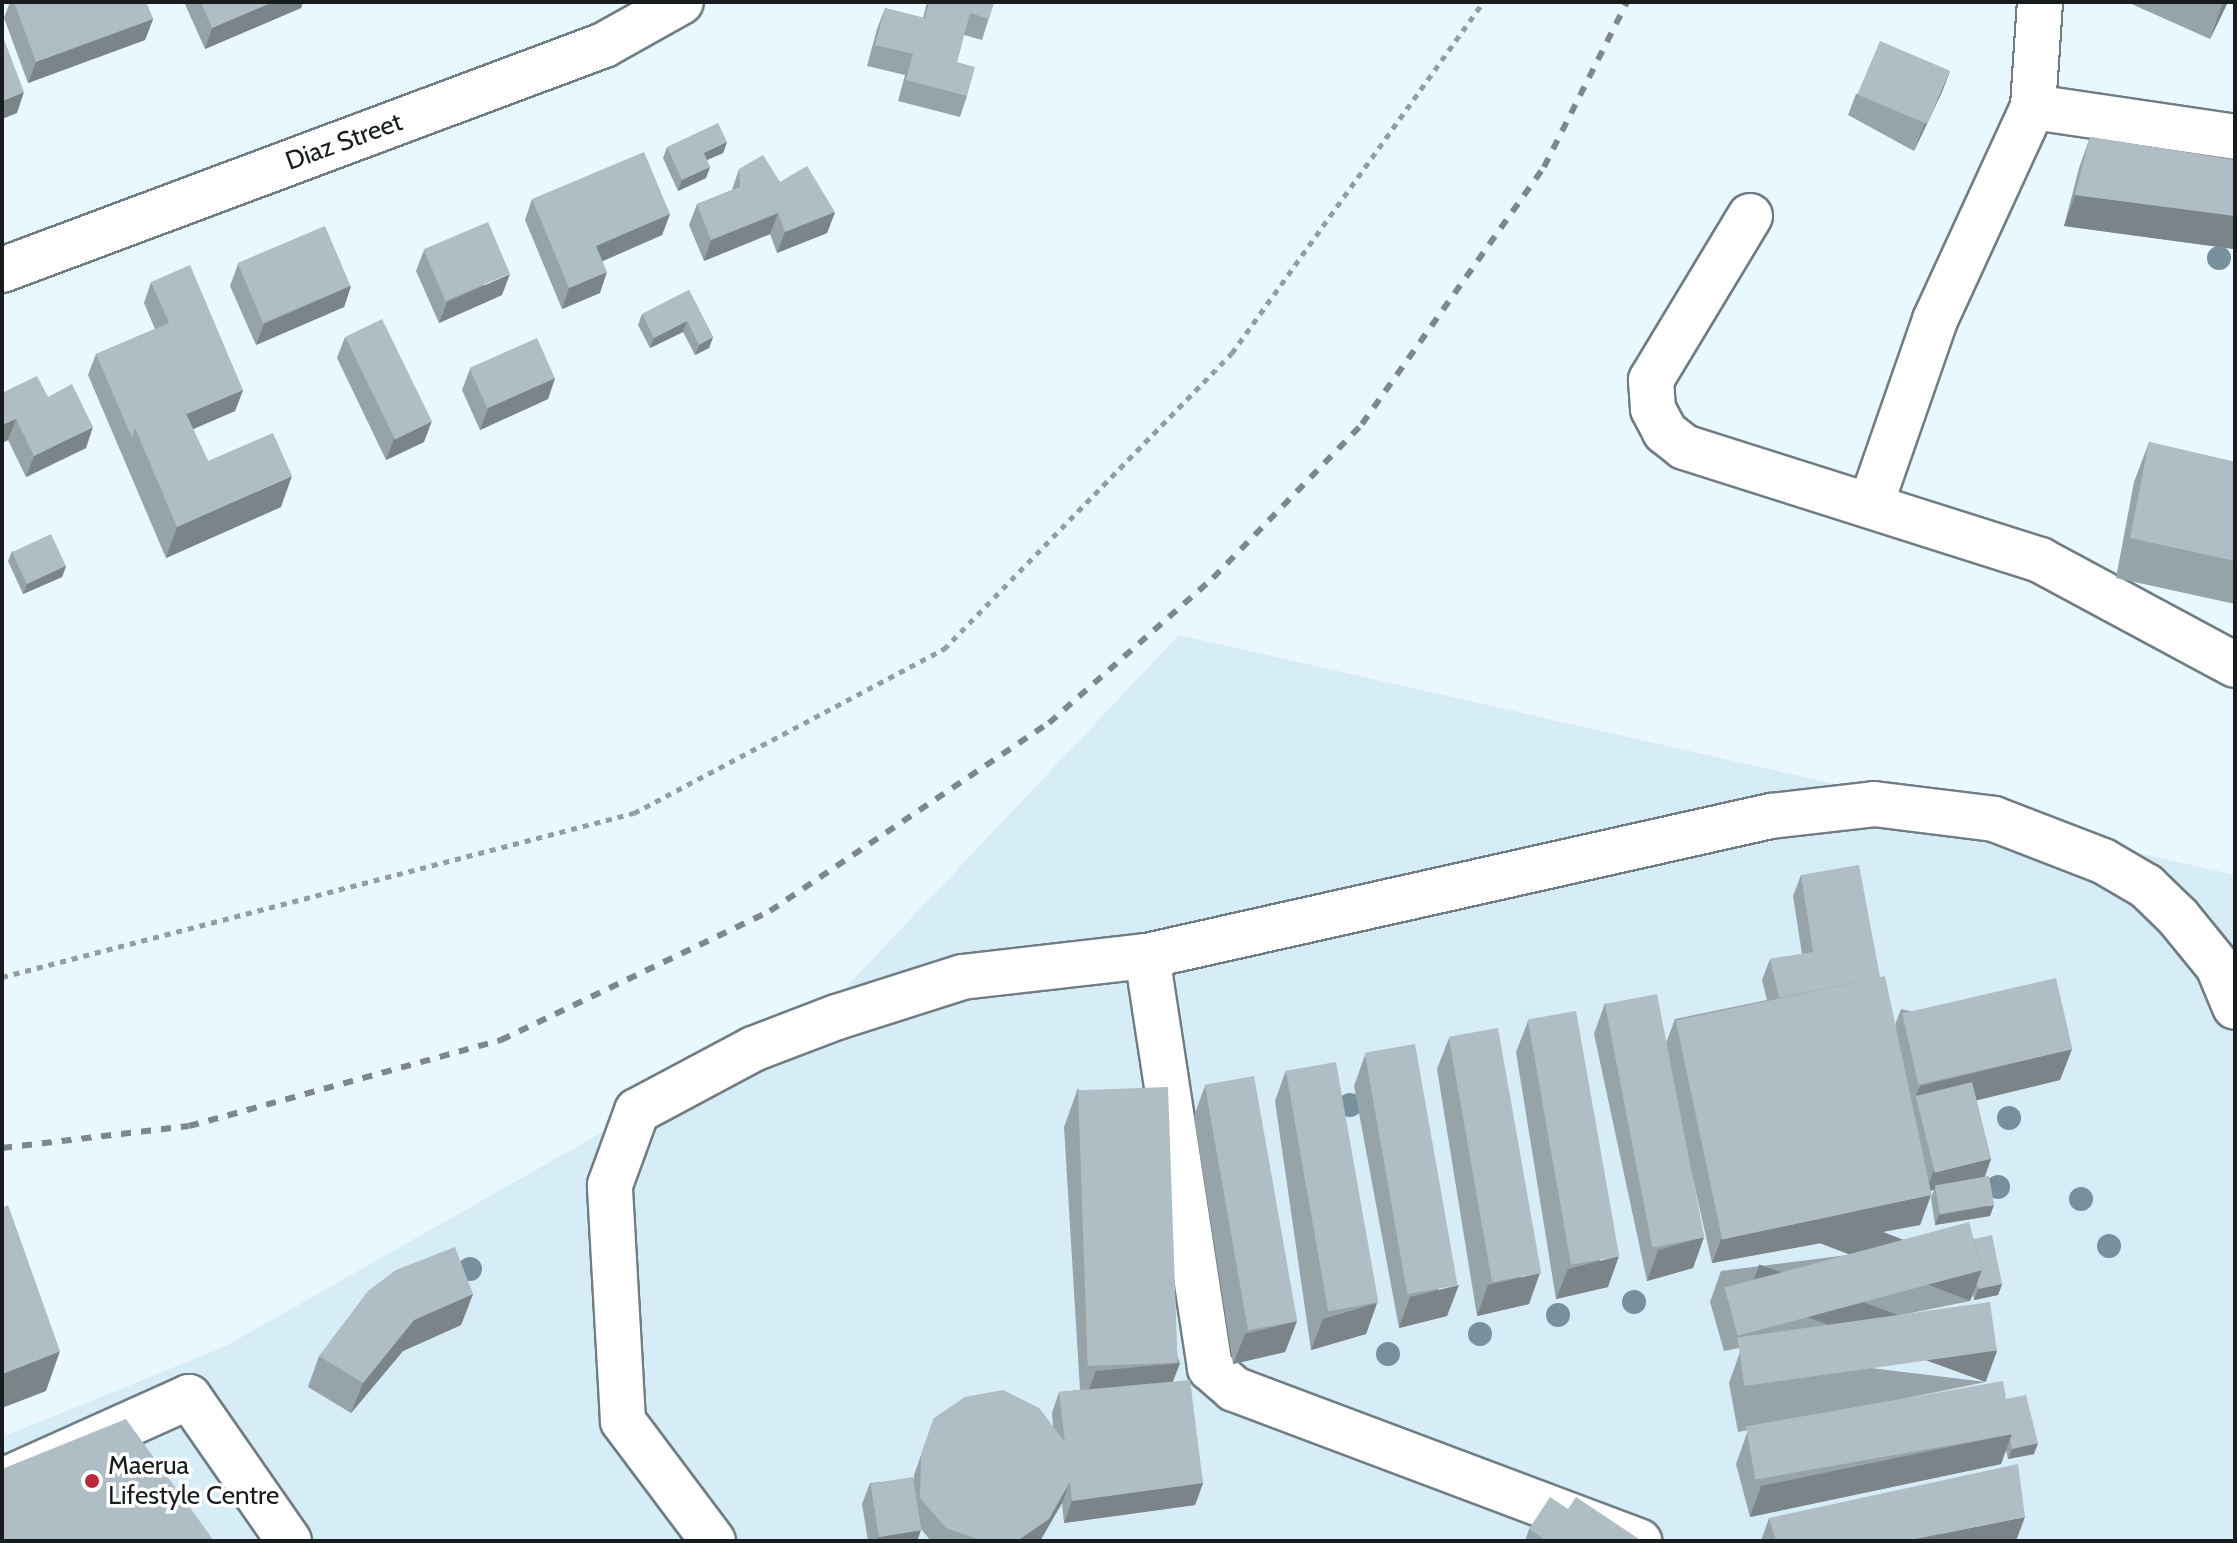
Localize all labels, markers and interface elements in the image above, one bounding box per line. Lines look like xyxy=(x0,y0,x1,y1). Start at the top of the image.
street label: Diaz Street xyxy=(282,107,406,177)
place label: Maerua Lifestyle Centre xyxy=(108,1450,279,1512)
marker: Maerua Lifestyle Centre xyxy=(83,1472,101,1490)

